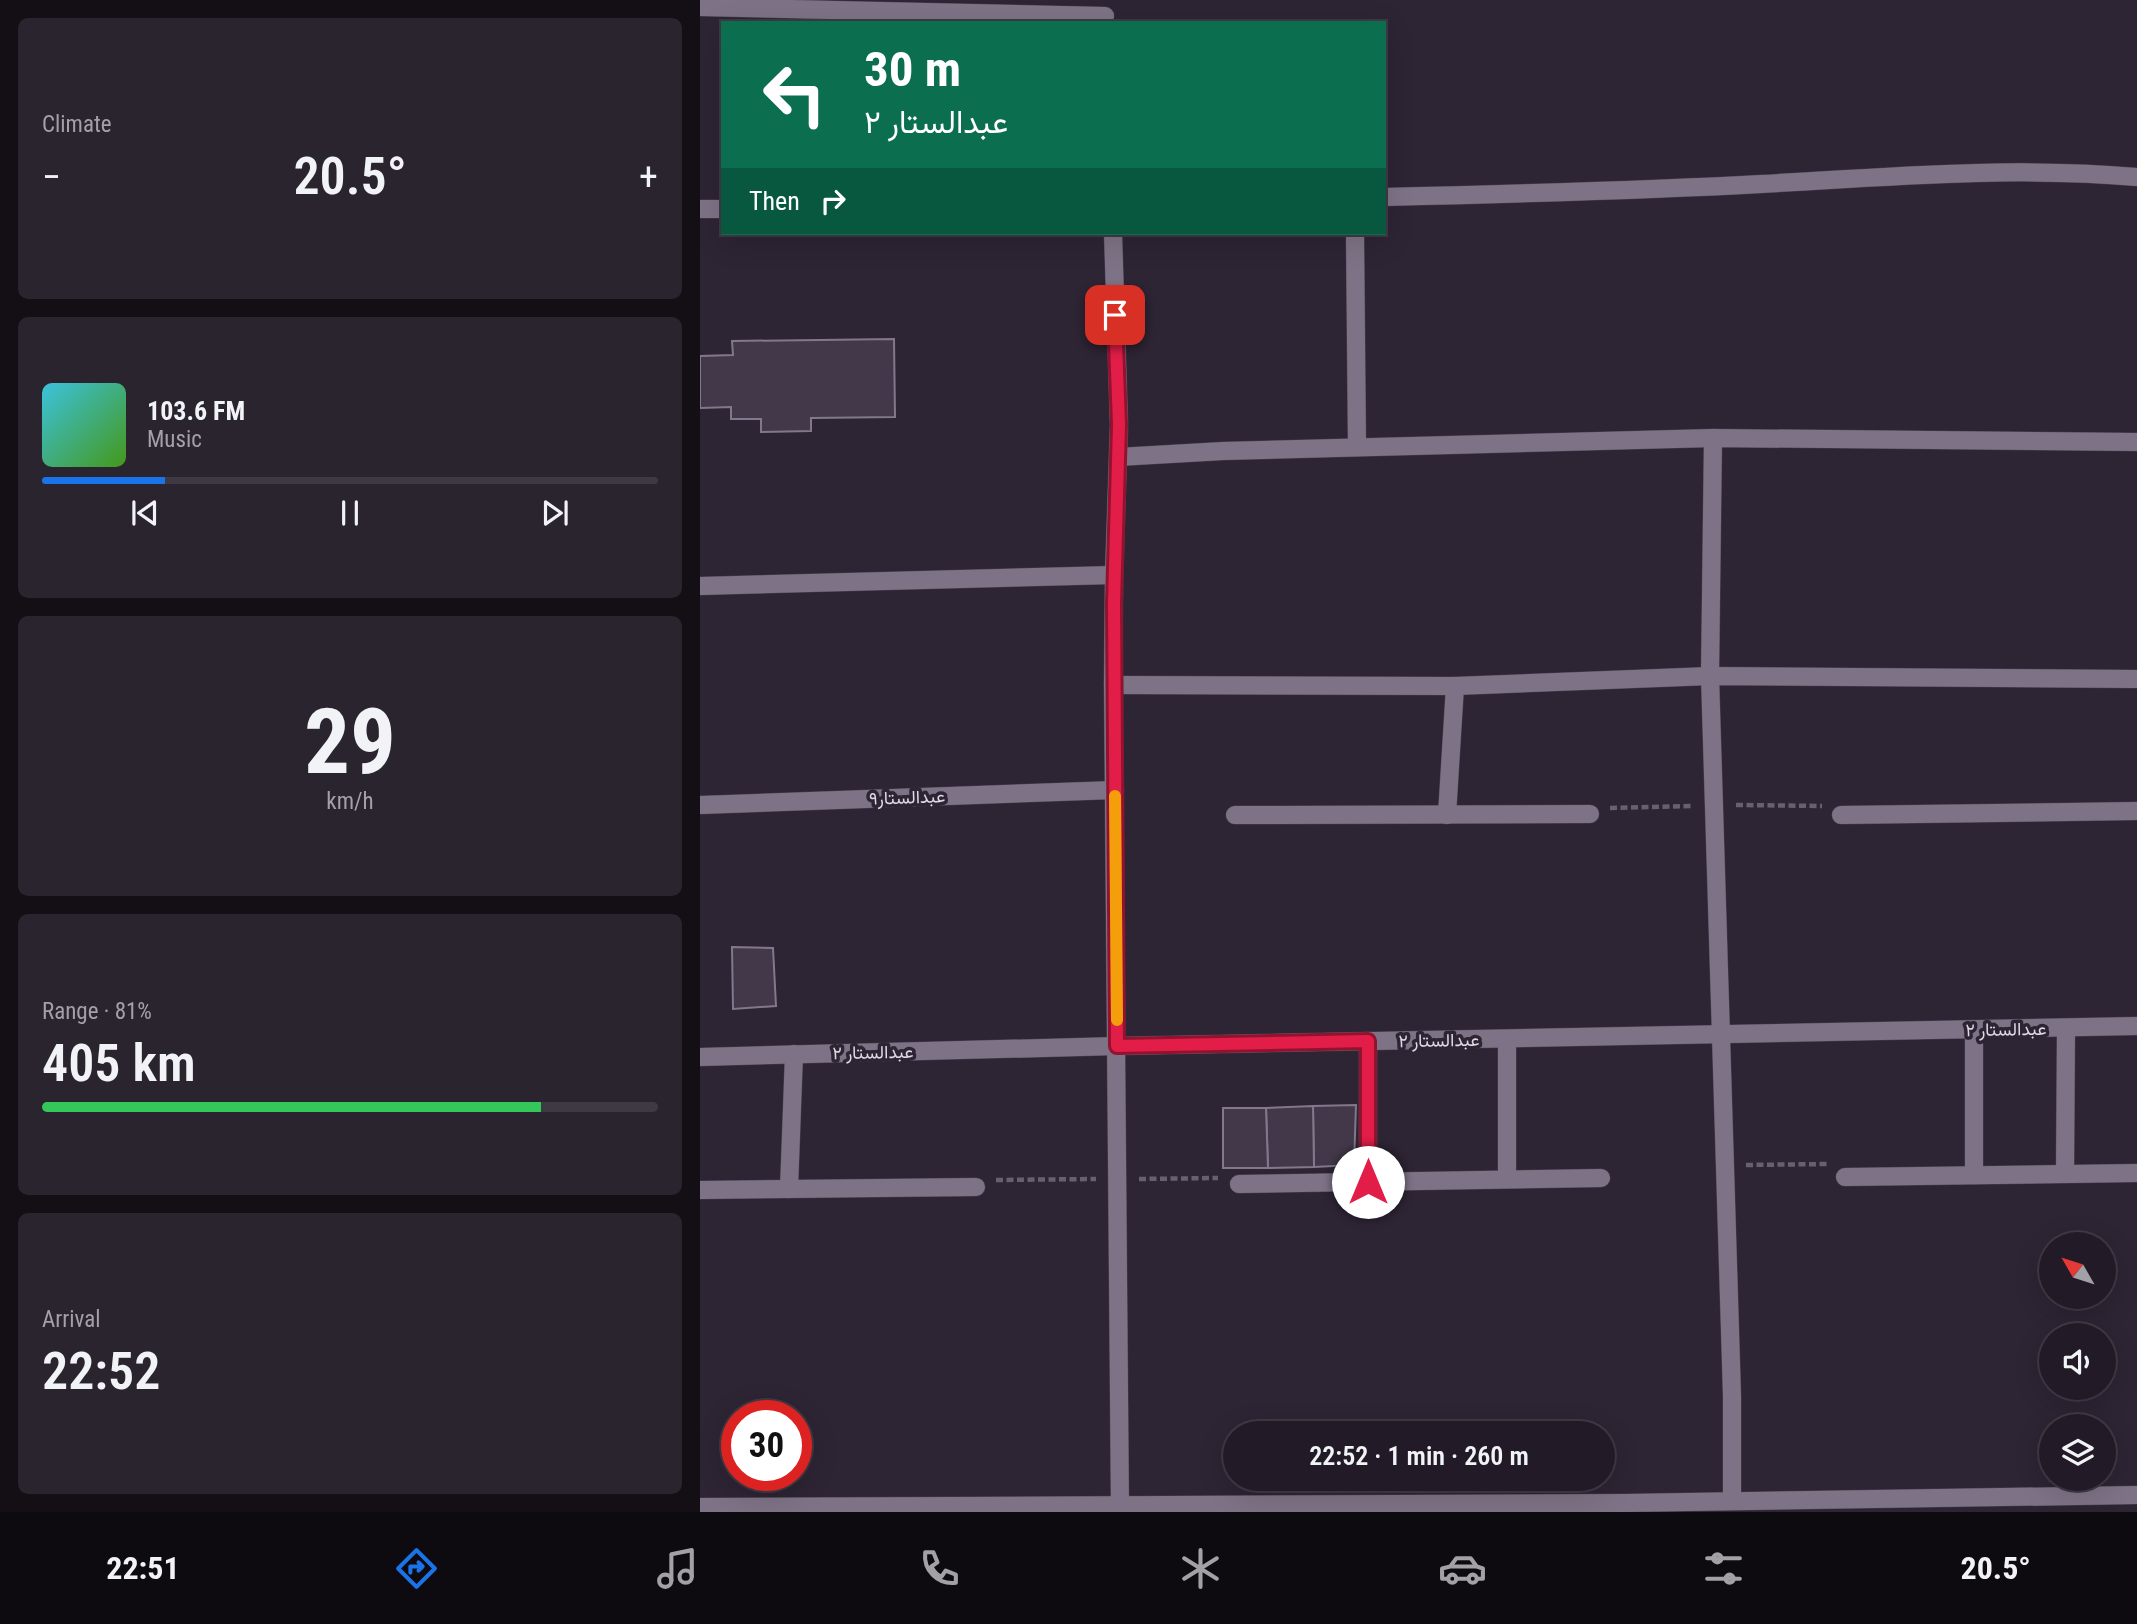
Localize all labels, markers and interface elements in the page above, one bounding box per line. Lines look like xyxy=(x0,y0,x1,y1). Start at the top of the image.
text: 30 m xyxy=(864,41,961,98)
icon: left xyxy=(749,49,840,140)
text: عبدالستار ۲ xyxy=(864,103,1008,141)
text: Climate xyxy=(42,111,112,138)
text: 20.5° xyxy=(293,146,407,207)
text: − xyxy=(42,155,61,199)
text: + xyxy=(639,155,658,199)
icon: right xyxy=(814,182,852,220)
text: Then xyxy=(749,186,800,216)
pin xyxy=(1085,285,1145,345)
icon: arrive xyxy=(1096,296,1134,334)
text: 103.6 FM xyxy=(147,396,245,426)
text: Music xyxy=(147,426,202,453)
icon: previous xyxy=(126,494,164,532)
icon: pause xyxy=(331,494,369,532)
icon: next xyxy=(536,494,574,532)
text: 29 xyxy=(304,689,396,795)
street label: عبدالستار۹ xyxy=(869,785,945,810)
text: km/h xyxy=(326,788,374,815)
text: Range · 81% xyxy=(42,998,152,1025)
street label: عبدالستار ۲ xyxy=(1965,1018,2047,1041)
street label: عبدالستار ۲ xyxy=(1398,1029,1480,1052)
text: 405 km xyxy=(42,1033,196,1094)
street label: عبدالستار ۲ xyxy=(832,1041,914,1064)
position arrow xyxy=(1331,1145,1405,1219)
north arrow xyxy=(2039,1232,2116,1309)
map controls xyxy=(2039,1232,2116,1491)
text: Arrival xyxy=(42,1306,101,1333)
button: sound xyxy=(2039,1323,2116,1400)
text: 22:52 xyxy=(42,1341,160,1402)
speed limit sign: 30 xyxy=(721,1400,812,1491)
button: layers xyxy=(2039,1414,2116,1491)
text: 22:52 · 1 min · 260 m xyxy=(1309,1441,1529,1471)
icon: directions xyxy=(392,1544,441,1593)
icon: music xyxy=(653,1544,702,1593)
icon: phone xyxy=(915,1544,964,1593)
icon: climate xyxy=(1176,1544,1225,1593)
icon: car xyxy=(1438,1544,1487,1593)
icon: filters xyxy=(1699,1544,1748,1593)
text: 22:51 xyxy=(106,1549,180,1587)
text: 20.5° xyxy=(1960,1549,2031,1587)

